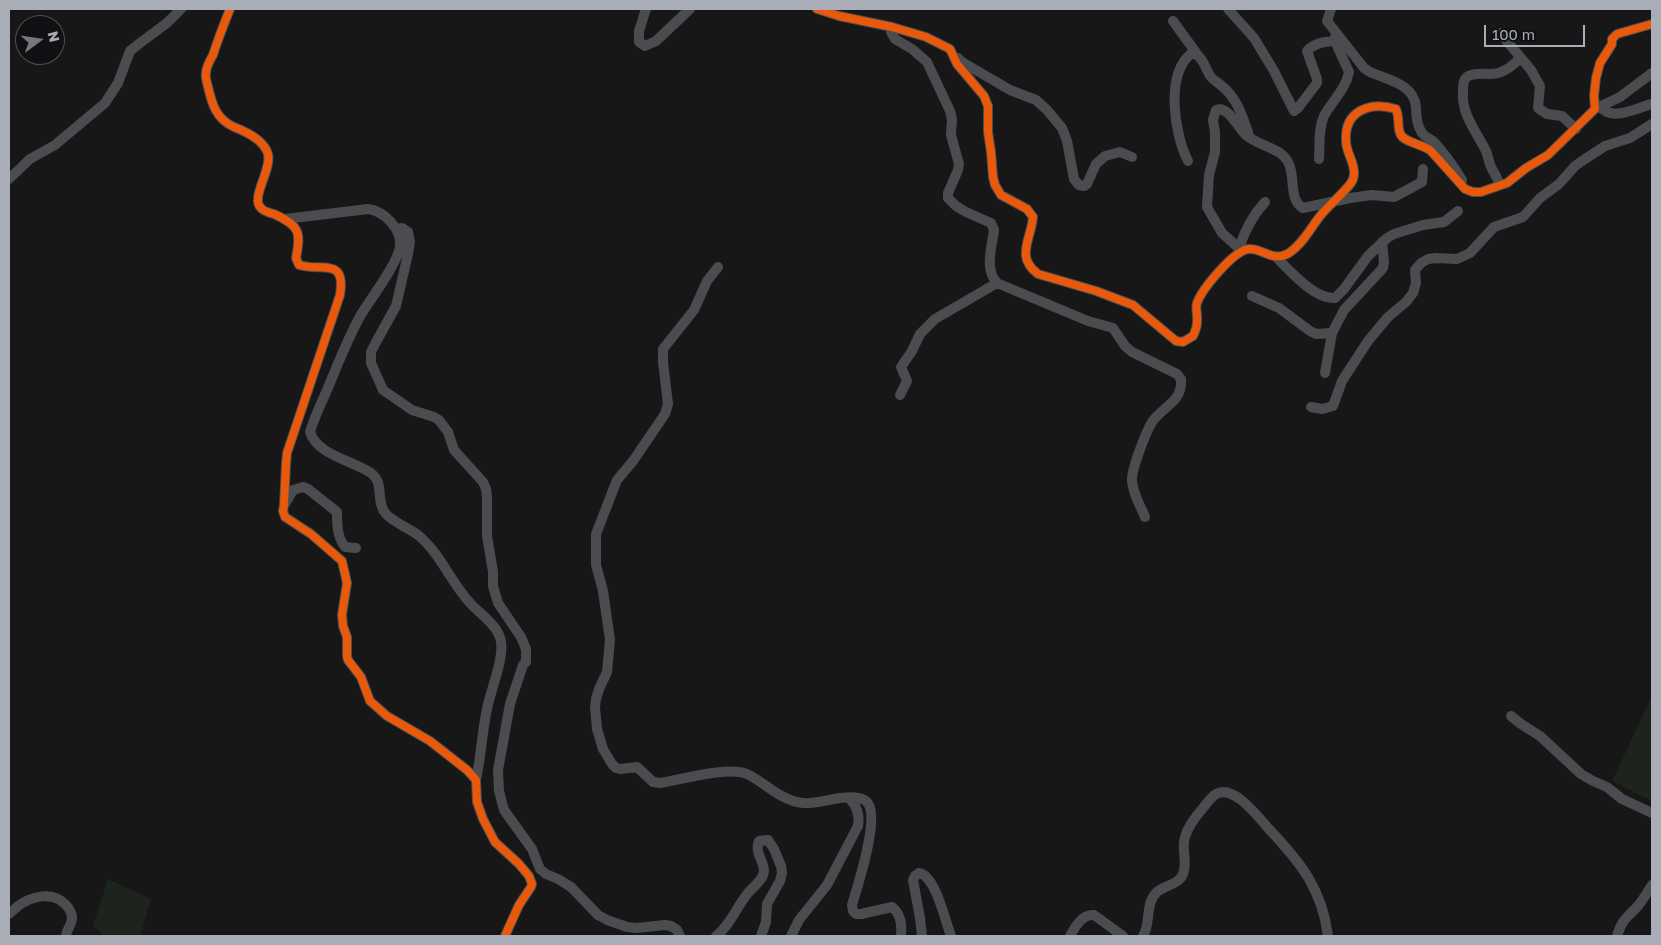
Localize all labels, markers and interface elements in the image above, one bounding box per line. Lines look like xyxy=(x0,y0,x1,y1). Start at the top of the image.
north arrow xyxy=(15,15,65,65)
scale bar xyxy=(1486,15,1587,47)
text: 100 m xyxy=(1492,25,1535,43)
text: N xyxy=(45,29,64,44)

